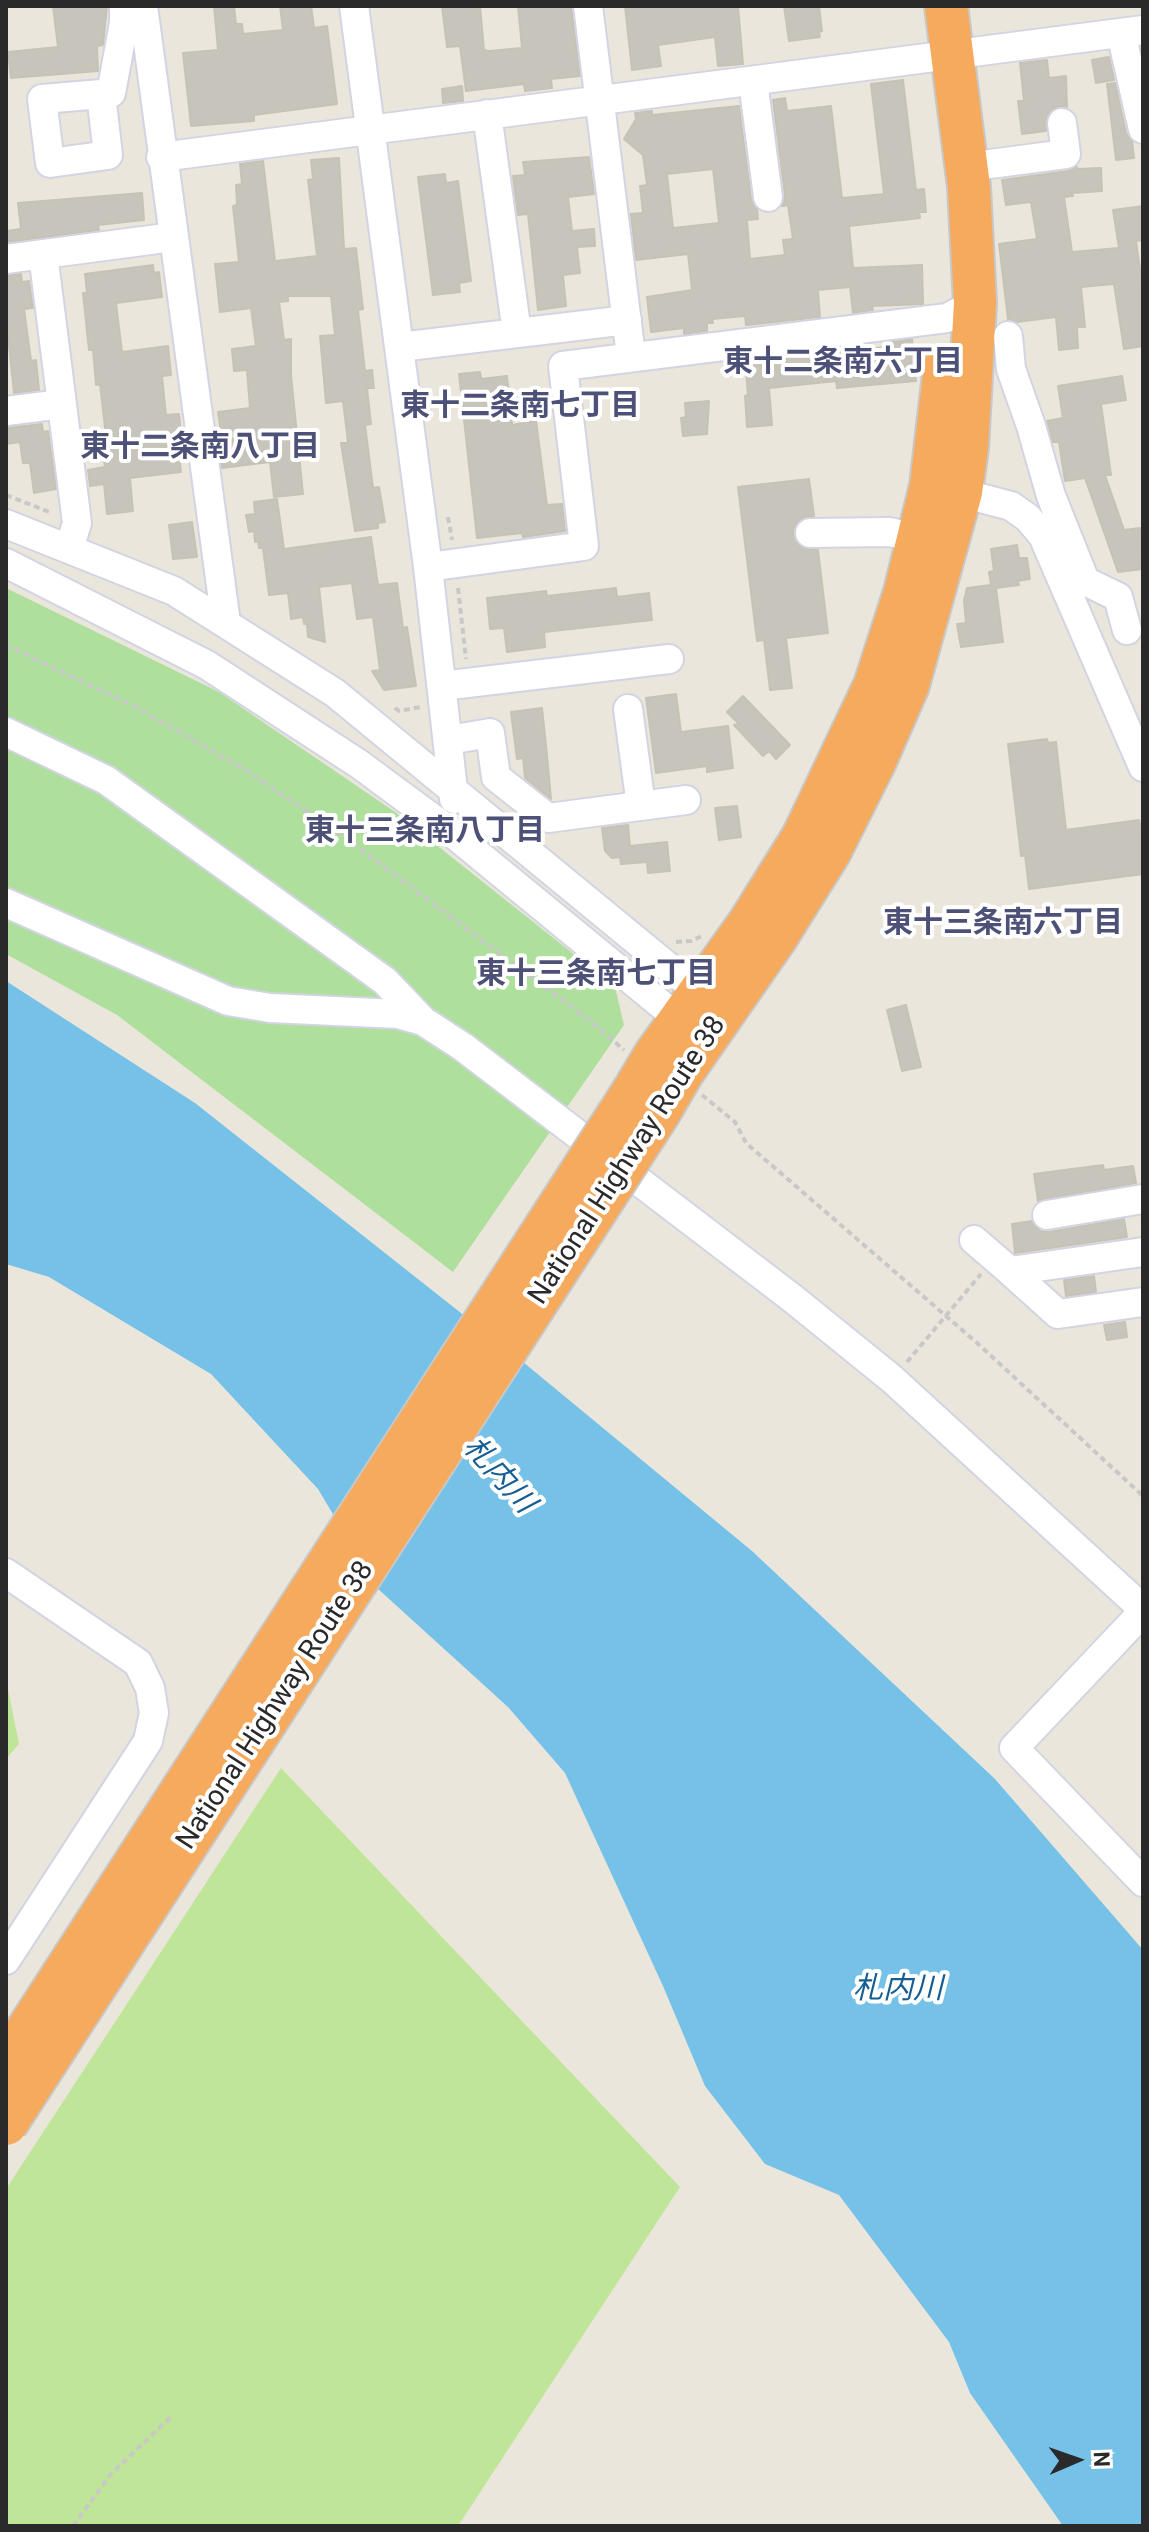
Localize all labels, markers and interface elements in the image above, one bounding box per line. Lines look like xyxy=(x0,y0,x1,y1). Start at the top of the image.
district label: 東十二条南六丁目 xyxy=(723,345,963,381)
district label: 東十二条南七丁目 xyxy=(400,389,640,425)
district label: 東十二条南八丁目 xyxy=(80,430,320,466)
district label: 東十三条南八丁目 xyxy=(305,814,545,850)
district label: 東十三条南六丁目 xyxy=(883,906,1123,942)
district label: 東十三条南七丁目 xyxy=(476,957,716,993)
street label: National Highway Route 38 xyxy=(522,1011,734,1311)
water label: 札内川 xyxy=(455,1431,541,1521)
street label: National Highway Route 38 xyxy=(170,1556,382,1856)
water label: 札内川 xyxy=(853,1972,943,2008)
north arrow xyxy=(1037,2420,1117,2500)
text: N xyxy=(1089,2451,1114,2467)

